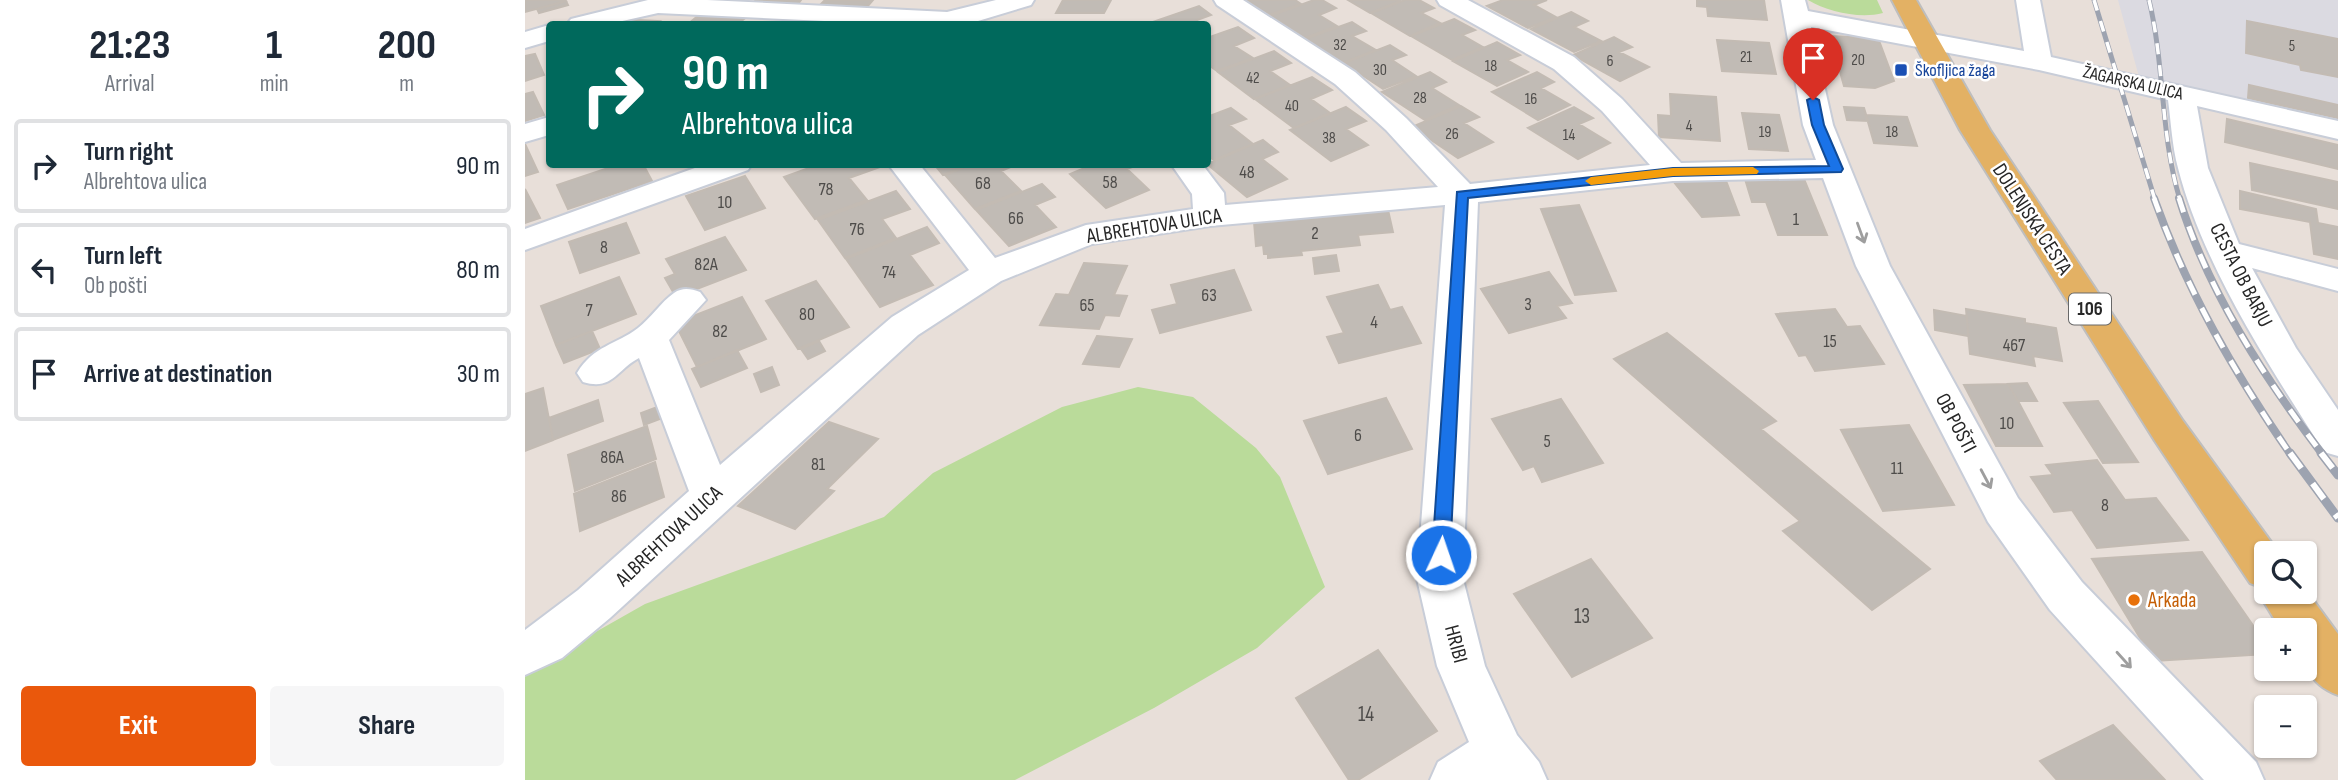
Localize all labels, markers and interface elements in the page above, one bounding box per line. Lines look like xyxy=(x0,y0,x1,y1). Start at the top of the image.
text: 21:23 xyxy=(89,20,171,71)
text: 1 xyxy=(266,20,282,71)
text: 200 xyxy=(378,20,436,71)
pin xyxy=(1783,28,1843,100)
house number: 32 xyxy=(1333,36,1347,55)
house number: 5 xyxy=(2289,37,2295,56)
icon: arrive xyxy=(1794,39,1832,77)
text: 90 m xyxy=(682,45,769,104)
house number: 21 xyxy=(1740,48,1753,67)
icon: right xyxy=(567,49,658,140)
house number: 20 xyxy=(1851,51,1865,70)
house number: 6 xyxy=(1606,52,1614,71)
house number: 18 xyxy=(1485,57,1497,76)
place label: Škofljica žaga xyxy=(1915,60,1996,81)
house number: 30 xyxy=(1373,61,1387,80)
street label: ŽAGARSKA ULICA xyxy=(2081,61,2185,105)
marker: Škofljica žaga xyxy=(1893,62,1909,78)
house number: 42 xyxy=(1246,69,1260,88)
text: Arrival xyxy=(105,70,155,98)
text: min xyxy=(260,70,289,98)
text: m xyxy=(399,70,414,98)
house number: 28 xyxy=(1413,89,1427,108)
house number: 16 xyxy=(1525,90,1537,109)
house number: 40 xyxy=(1285,97,1299,116)
text: Albrehtova ulica xyxy=(682,105,853,144)
house number: 4 xyxy=(1686,117,1693,136)
house number: 19 xyxy=(1759,123,1771,142)
house number: 18 xyxy=(1886,123,1898,142)
house number: 26 xyxy=(1445,125,1459,144)
house number: 14 xyxy=(1563,126,1575,145)
house number: 38 xyxy=(1322,129,1336,148)
text: Turn right xyxy=(84,137,173,168)
icon: right xyxy=(25,147,63,185)
text: 90 m xyxy=(456,151,500,182)
street label: DOLENJSKA CESTA xyxy=(1987,159,2078,280)
house number: 48 xyxy=(1239,162,1255,183)
text: Albrehtova ulica xyxy=(84,168,207,196)
house number: 58 xyxy=(1102,172,1118,193)
house number: 68 xyxy=(975,173,991,194)
house number: 78 xyxy=(818,179,834,200)
house number: 10 xyxy=(718,192,732,213)
street label: ALBREHTOVA ULICA xyxy=(1084,203,1224,249)
house number: 66 xyxy=(1008,208,1024,229)
house number: 1 xyxy=(1793,209,1800,230)
house number: 76 xyxy=(849,219,865,240)
street label: CESTA OB BARJU xyxy=(2204,219,2278,331)
one-way arrow xyxy=(1855,222,1868,244)
house number: 2 xyxy=(1311,223,1319,244)
house number: 8 xyxy=(600,237,608,258)
text: Turn left xyxy=(84,241,162,272)
icon: left xyxy=(25,251,63,289)
house number: 82A xyxy=(694,254,718,275)
text: 80 m xyxy=(456,255,500,286)
house number: 74 xyxy=(882,262,896,283)
text: Ob pošti xyxy=(84,272,147,300)
house number: 63 xyxy=(1201,285,1217,306)
house number: 3 xyxy=(1524,294,1532,315)
road number: 106 xyxy=(2069,294,2111,324)
house number: 65 xyxy=(1079,295,1095,316)
house number: 7 xyxy=(585,300,593,321)
house number: 80 xyxy=(799,304,815,325)
house number: 4 xyxy=(1370,312,1378,333)
house number: 82 xyxy=(712,321,728,342)
house number: 15 xyxy=(1823,331,1837,352)
house number: 467 xyxy=(2003,335,2026,356)
icon: arrive xyxy=(25,355,63,393)
text: Arrive at destination xyxy=(84,359,272,390)
text: 30 m xyxy=(457,359,500,390)
street label: OB POŠTI xyxy=(1930,389,1982,457)
house number: 10 xyxy=(2000,413,2014,434)
house number: 6 xyxy=(1354,425,1362,446)
house number: 5 xyxy=(1543,431,1551,452)
house number: 86A xyxy=(600,447,624,468)
house number: 81 xyxy=(811,454,826,475)
house number: 11 xyxy=(1891,458,1904,479)
one-way arrow xyxy=(1980,468,1994,489)
street label: ALBREHTOVA ULICA xyxy=(610,480,728,592)
house number: 86 xyxy=(611,486,627,507)
house number: 8 xyxy=(2101,495,2109,516)
position arrow xyxy=(1404,518,1478,592)
map controls xyxy=(2254,541,2317,758)
button: search xyxy=(2254,541,2317,604)
place label: Arkada xyxy=(2147,588,2196,613)
marker: Arkada xyxy=(2126,592,2142,608)
house number: 13 xyxy=(1574,604,1590,629)
button: + xyxy=(2254,618,2317,681)
street label: HRIBI xyxy=(1439,622,1473,666)
one-way arrow xyxy=(2115,651,2132,668)
button: Exit xyxy=(21,686,256,766)
button: Share xyxy=(270,686,504,766)
button: − xyxy=(2254,695,2317,758)
house number: 14 xyxy=(1358,702,1374,727)

